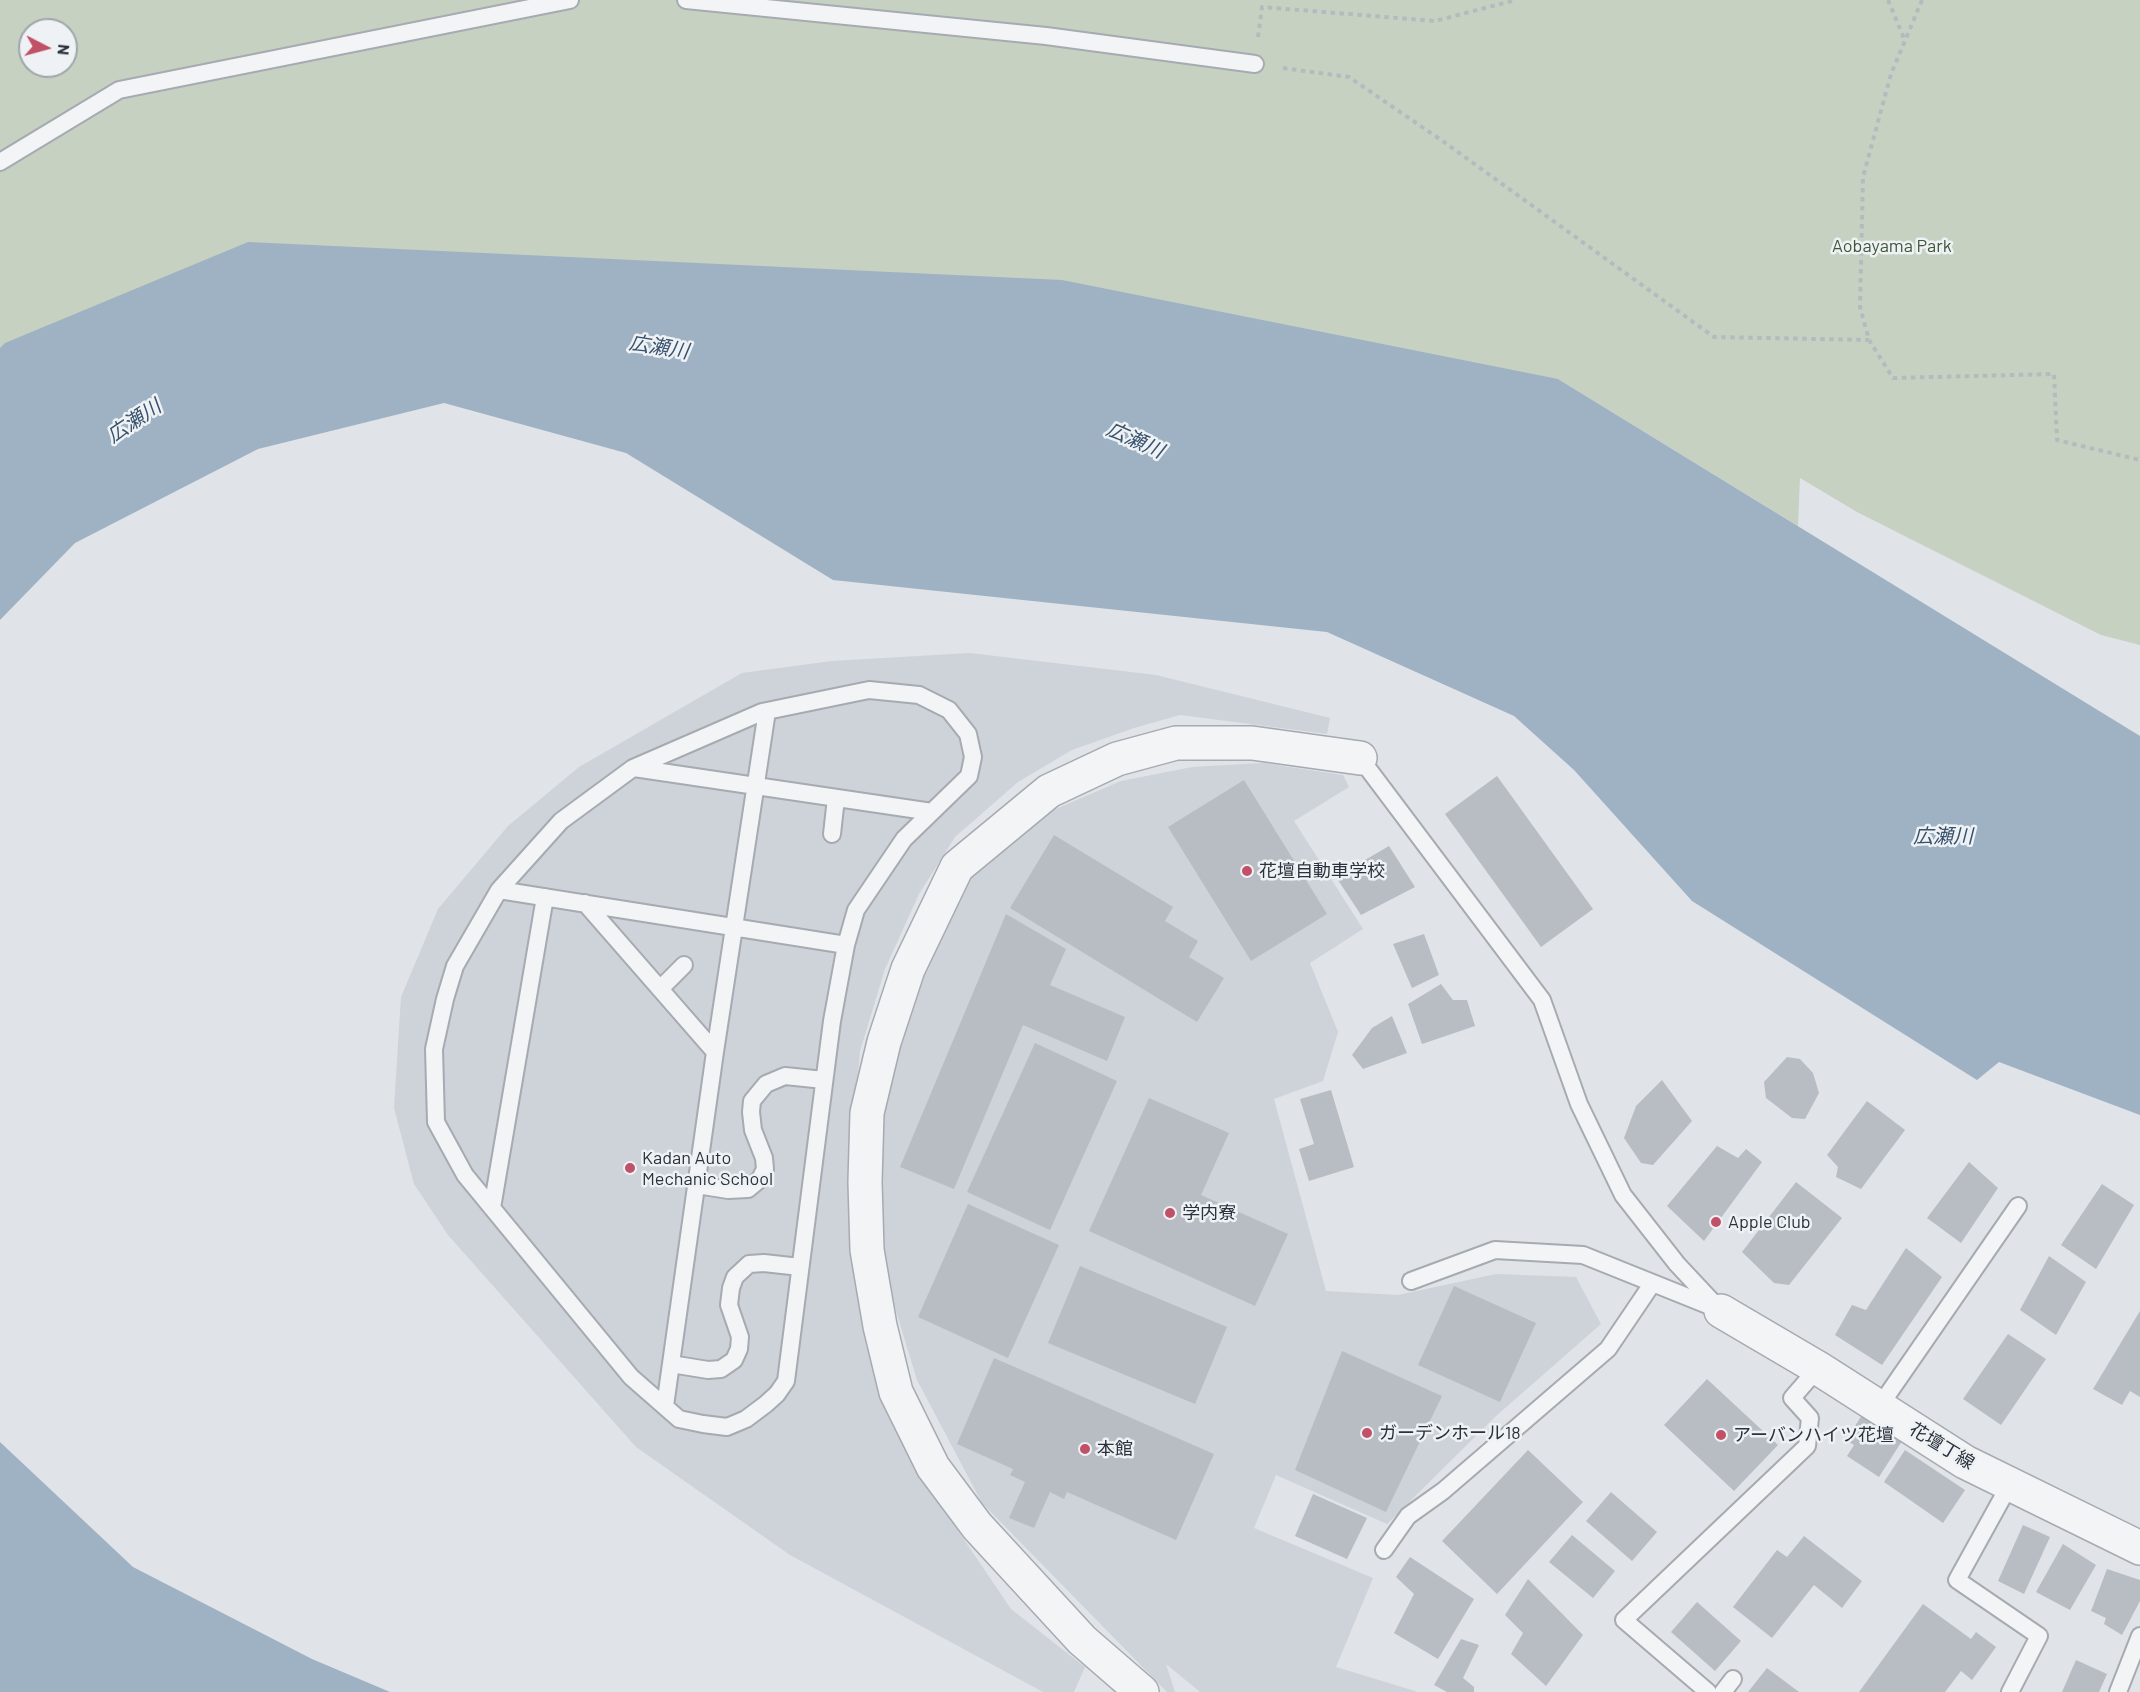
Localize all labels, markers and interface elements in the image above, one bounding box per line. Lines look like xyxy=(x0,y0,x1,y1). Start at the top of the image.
north arrow xyxy=(18,18,78,78)
text: N xyxy=(54,43,74,56)
park label: Aobayama Park xyxy=(1832,235,1952,257)
water label: 広瀬川 xyxy=(627,330,691,364)
water label: 広瀬川 xyxy=(102,394,166,448)
water label: 広瀬川 xyxy=(1103,417,1167,463)
water label: 広瀬川 xyxy=(1913,824,1973,848)
place label: 花壇自動車学校 xyxy=(1259,860,1385,882)
marker: 花壇自動車学校 xyxy=(1240,864,1254,878)
place label: Kadan Auto Mechanic School xyxy=(642,1147,773,1190)
marker: Kadan Auto Mechanic School xyxy=(623,1161,637,1175)
place label: 学内寮 xyxy=(1182,1202,1236,1224)
marker: 学内寮 xyxy=(1163,1206,1177,1220)
place label: Apple Club xyxy=(1728,1211,1811,1233)
marker: Apple Club xyxy=(1709,1215,1723,1229)
street label: 花壇丁線 xyxy=(1906,1418,1978,1474)
place label: ガーデンホール18 xyxy=(1379,1422,1521,1444)
place label: アーバンハイツ花壇 xyxy=(1733,1424,1894,1446)
marker: ガーデンホール18 xyxy=(1360,1426,1374,1440)
marker: アーバンハイツ花壇 xyxy=(1714,1428,1728,1442)
place label: 本館 xyxy=(1097,1438,1133,1460)
marker: 本館 xyxy=(1078,1442,1092,1456)

